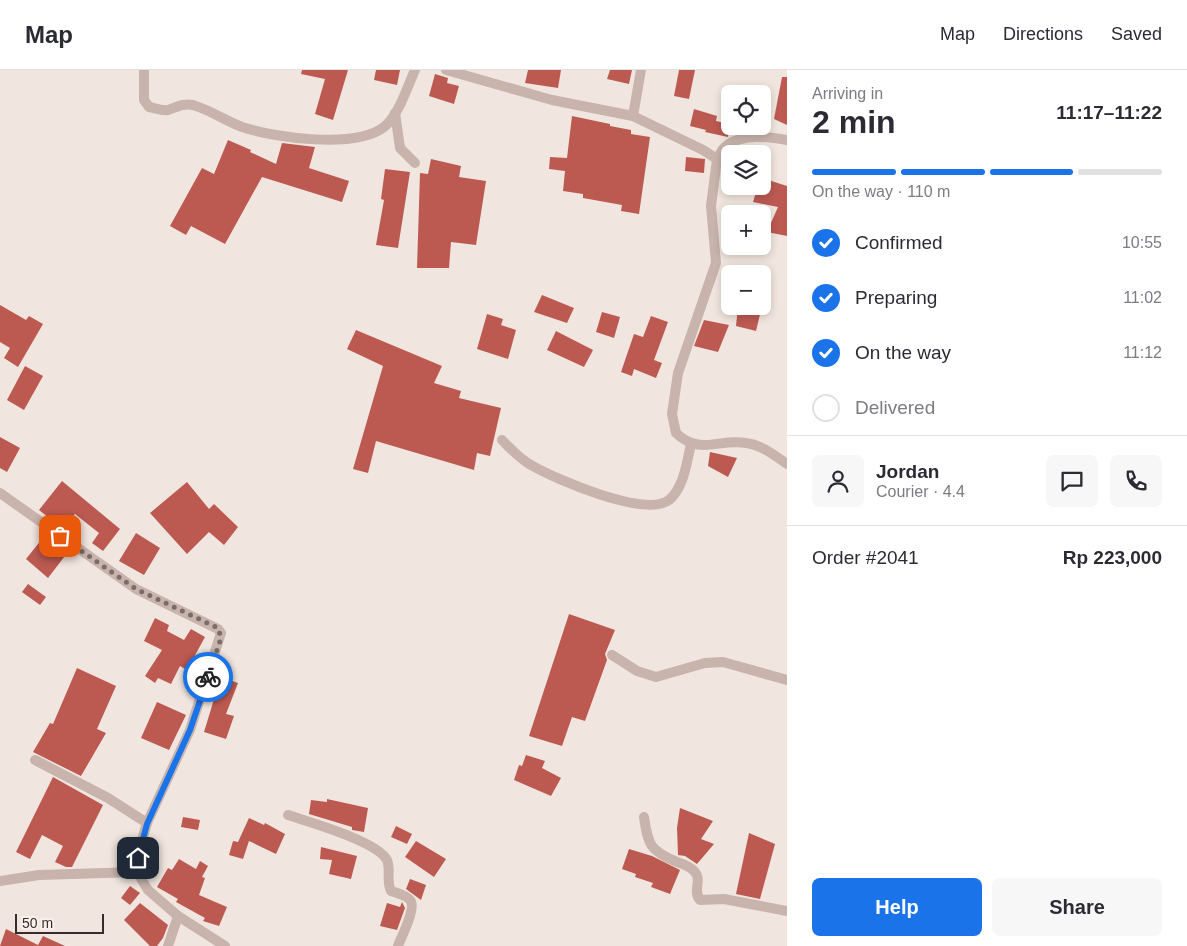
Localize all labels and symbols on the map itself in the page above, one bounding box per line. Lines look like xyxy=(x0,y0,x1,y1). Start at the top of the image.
pin xyxy=(39,515,81,557)
courier xyxy=(183,652,233,702)
pin xyxy=(117,837,159,879)
scale bar xyxy=(15,911,104,934)

